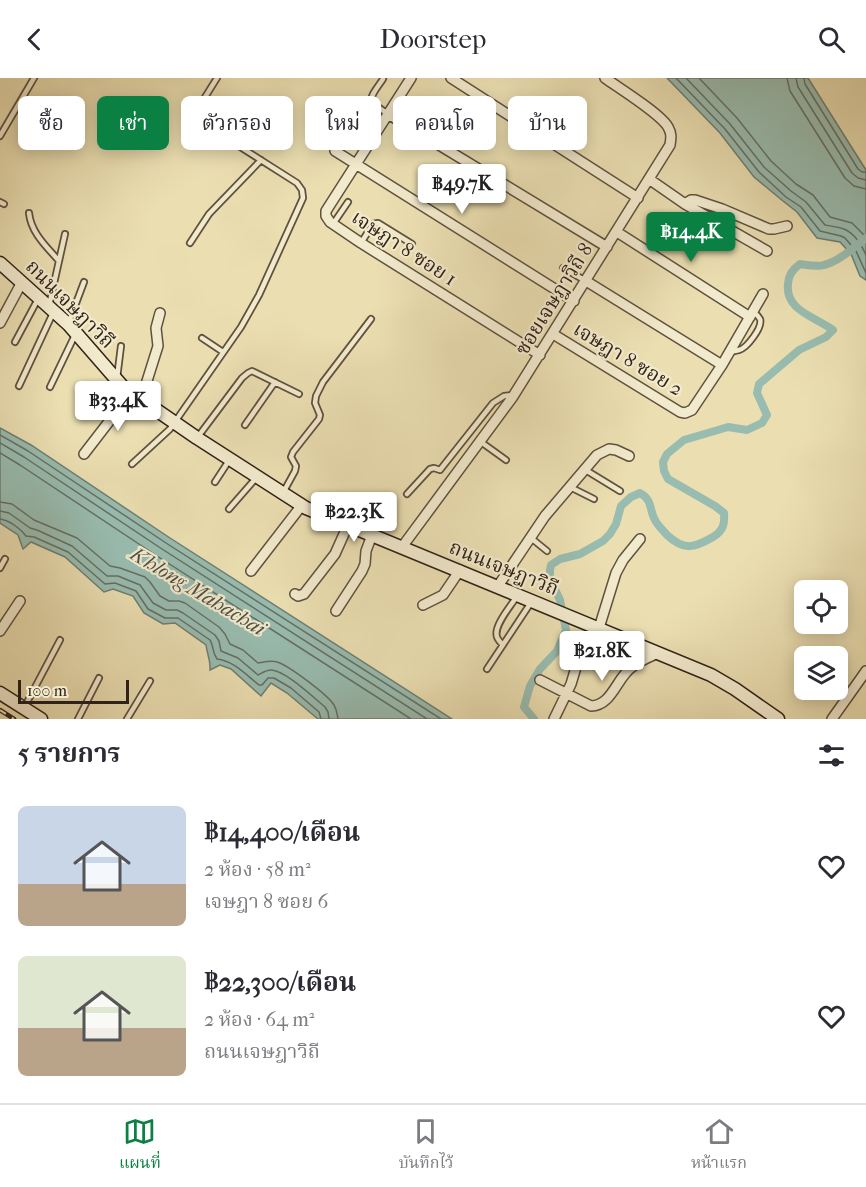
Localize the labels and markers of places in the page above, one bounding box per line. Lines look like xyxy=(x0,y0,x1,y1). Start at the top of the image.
pin: ฿49.7K xyxy=(413,164,511,215)
pin: ฿14.4K xyxy=(642,212,740,263)
pin: ฿33.4K xyxy=(69,381,167,432)
pin: ฿22.3K xyxy=(305,492,403,543)
pin: ฿21.8K xyxy=(553,631,651,682)

